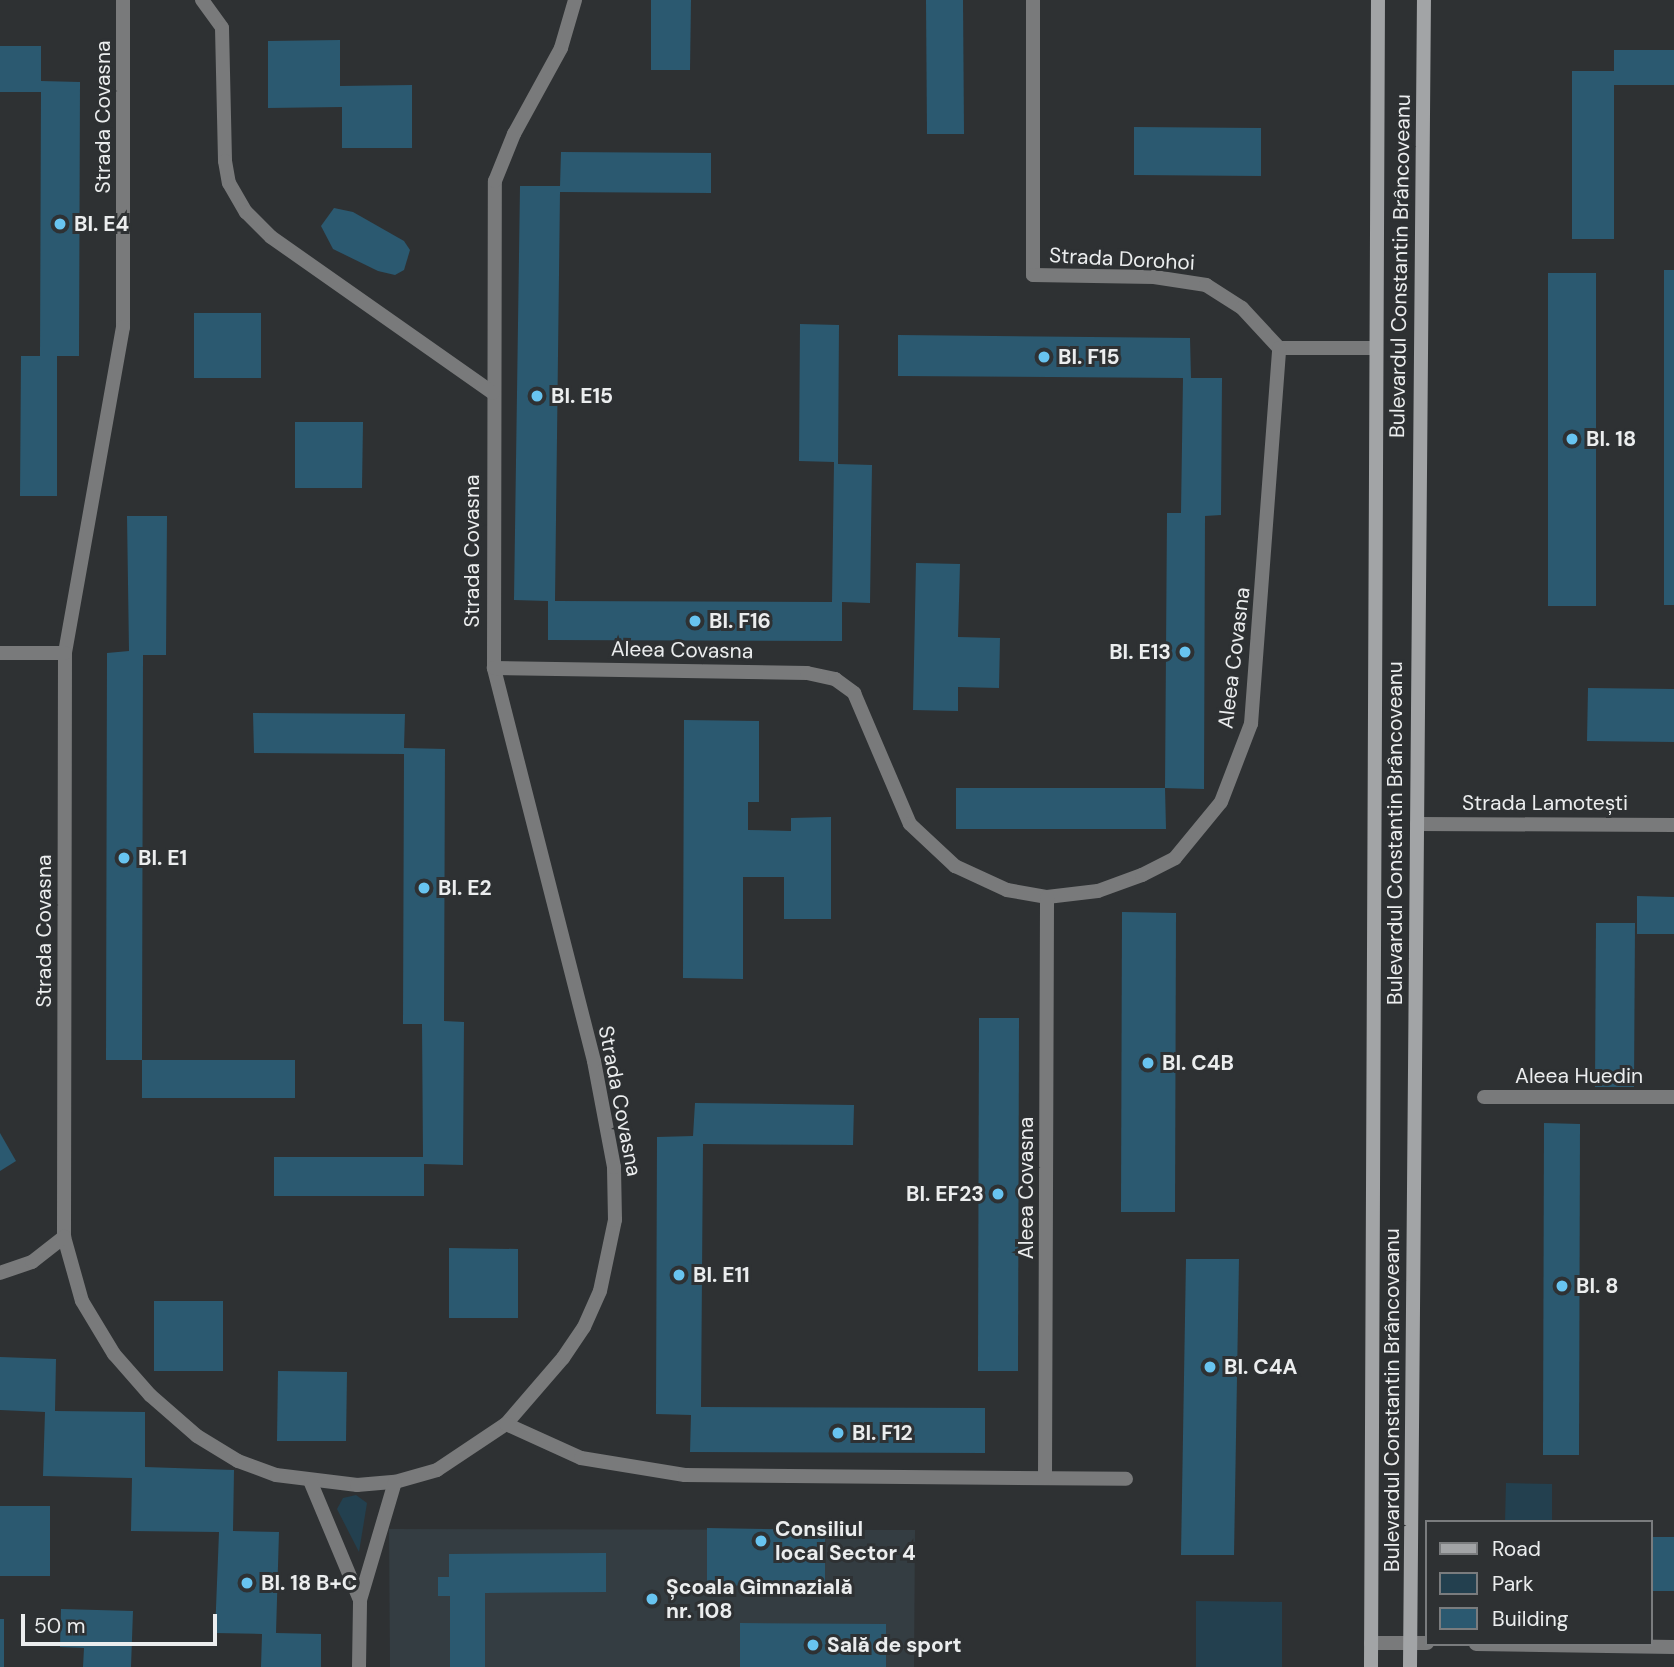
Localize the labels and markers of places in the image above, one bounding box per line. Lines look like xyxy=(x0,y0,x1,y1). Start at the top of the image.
place label: Bl. E4 xyxy=(74,211,129,237)
marker: Bl. E4 xyxy=(52,216,68,232)
place label: Bl. F15 xyxy=(1058,344,1120,370)
marker: Bl. F15 xyxy=(1036,349,1052,365)
place label: Bl. E15 xyxy=(551,383,613,409)
marker: Bl. E15 xyxy=(529,388,545,404)
place label: Bl. 18 xyxy=(1586,426,1636,452)
marker: Bl. 18 xyxy=(1564,431,1580,447)
place label: Bl. F16 xyxy=(709,608,771,634)
marker: Bl. F16 xyxy=(687,613,703,629)
place label: Bl. E13 xyxy=(1109,639,1171,665)
marker: Bl. E13 xyxy=(1177,644,1193,660)
place label: Bl. E1 xyxy=(138,845,187,871)
marker: Bl. E1 xyxy=(116,850,132,866)
place label: Bl. E2 xyxy=(438,875,492,901)
marker: Bl. E2 xyxy=(416,880,432,896)
place label: Bl. C4B xyxy=(1162,1050,1234,1076)
marker: Bl. C4B xyxy=(1140,1055,1156,1071)
place label: Bl. EF23 xyxy=(906,1181,984,1207)
marker: Bl. EF23 xyxy=(990,1186,1006,1202)
place label: Bl. E11 xyxy=(693,1262,750,1288)
marker: Bl. E11 xyxy=(671,1267,687,1283)
place label: Bl. 8 xyxy=(1576,1273,1619,1299)
marker: Bl. 8 xyxy=(1554,1278,1570,1294)
place label: Bl. C4A xyxy=(1224,1354,1297,1380)
marker: Bl. C4A xyxy=(1202,1359,1218,1375)
place label: Bl. F12 xyxy=(852,1420,913,1446)
marker: Bl. F12 xyxy=(830,1425,846,1441)
place label: Consiliul local Sector 4 xyxy=(775,1516,916,1566)
marker: Consiliul local Sector 4 xyxy=(753,1533,769,1549)
place label: Bl. 18 B+C xyxy=(261,1570,357,1596)
place label: Școala Gimnazială nr. 108 xyxy=(666,1574,853,1624)
marker: Bl. 18 B+C xyxy=(239,1575,255,1591)
marker: Școala Gimnazială nr. 108 xyxy=(644,1591,660,1607)
place label: Sală de sport xyxy=(827,1632,962,1658)
marker: Sală de sport xyxy=(805,1637,821,1653)

